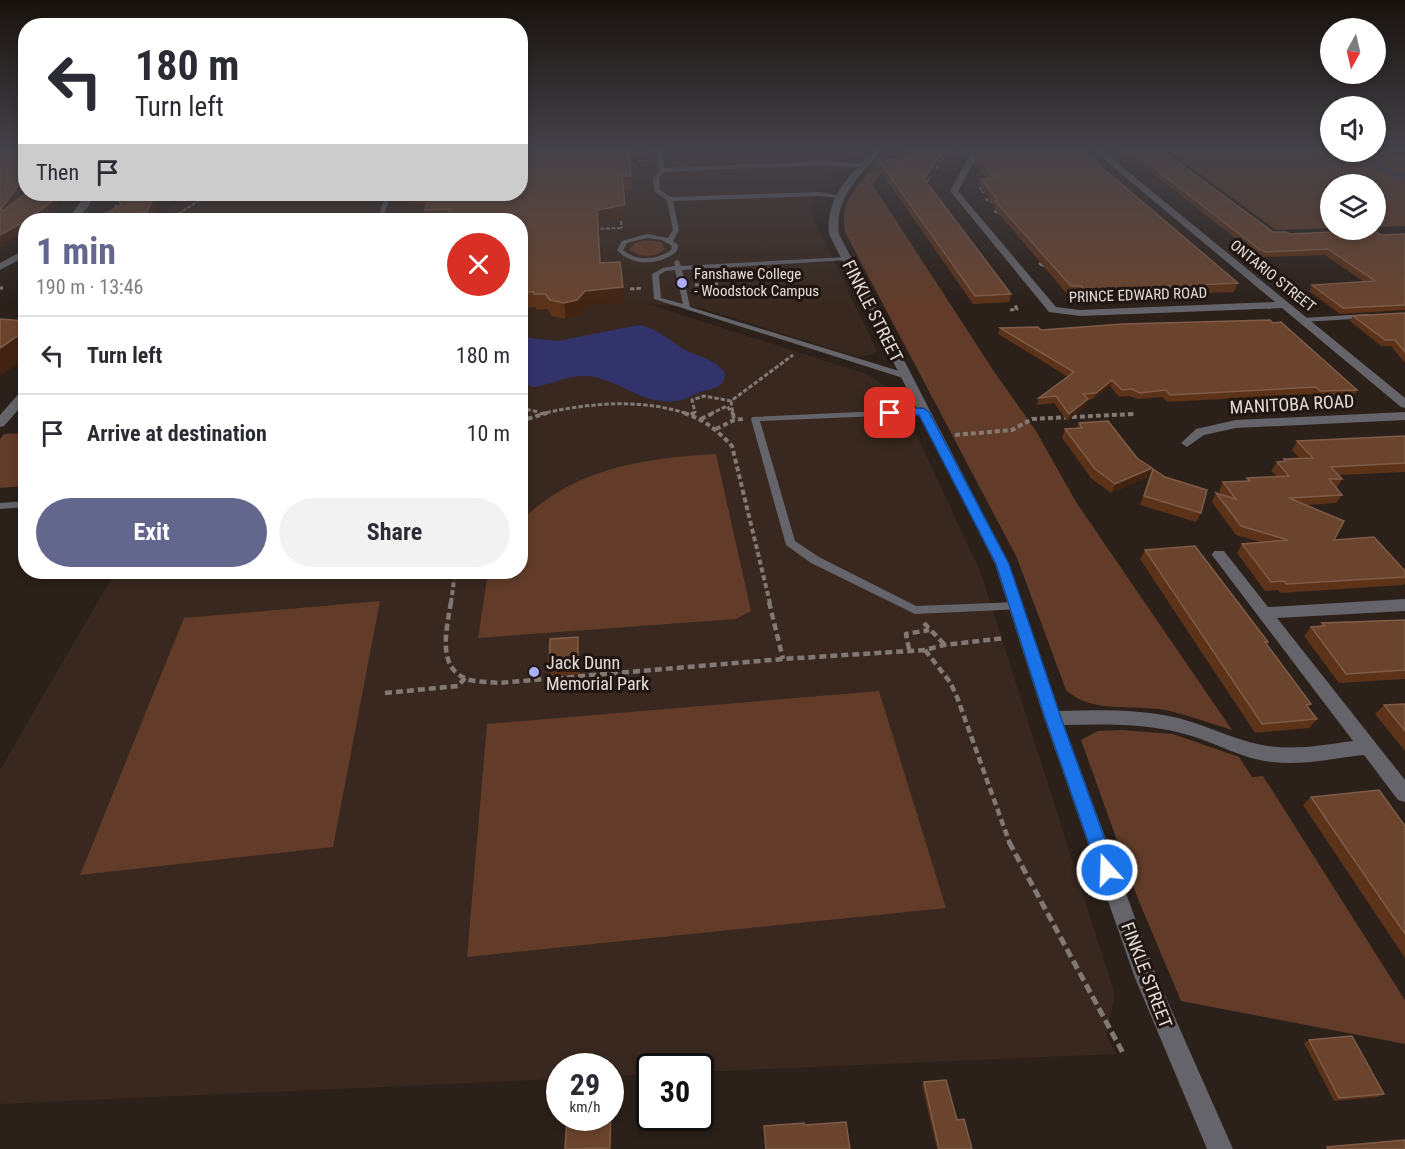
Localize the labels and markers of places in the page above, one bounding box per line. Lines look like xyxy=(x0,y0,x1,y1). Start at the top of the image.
place label: Fanshawe College - Woodstock Campus xyxy=(694,265,819,300)
marker: Fanshawe College - Woodstock Campus xyxy=(675,276,689,290)
pin xyxy=(864,387,915,438)
place label: Jack Dunn Memorial Park xyxy=(546,652,649,694)
marker: Jack Dunn Memorial Park xyxy=(527,665,541,679)

